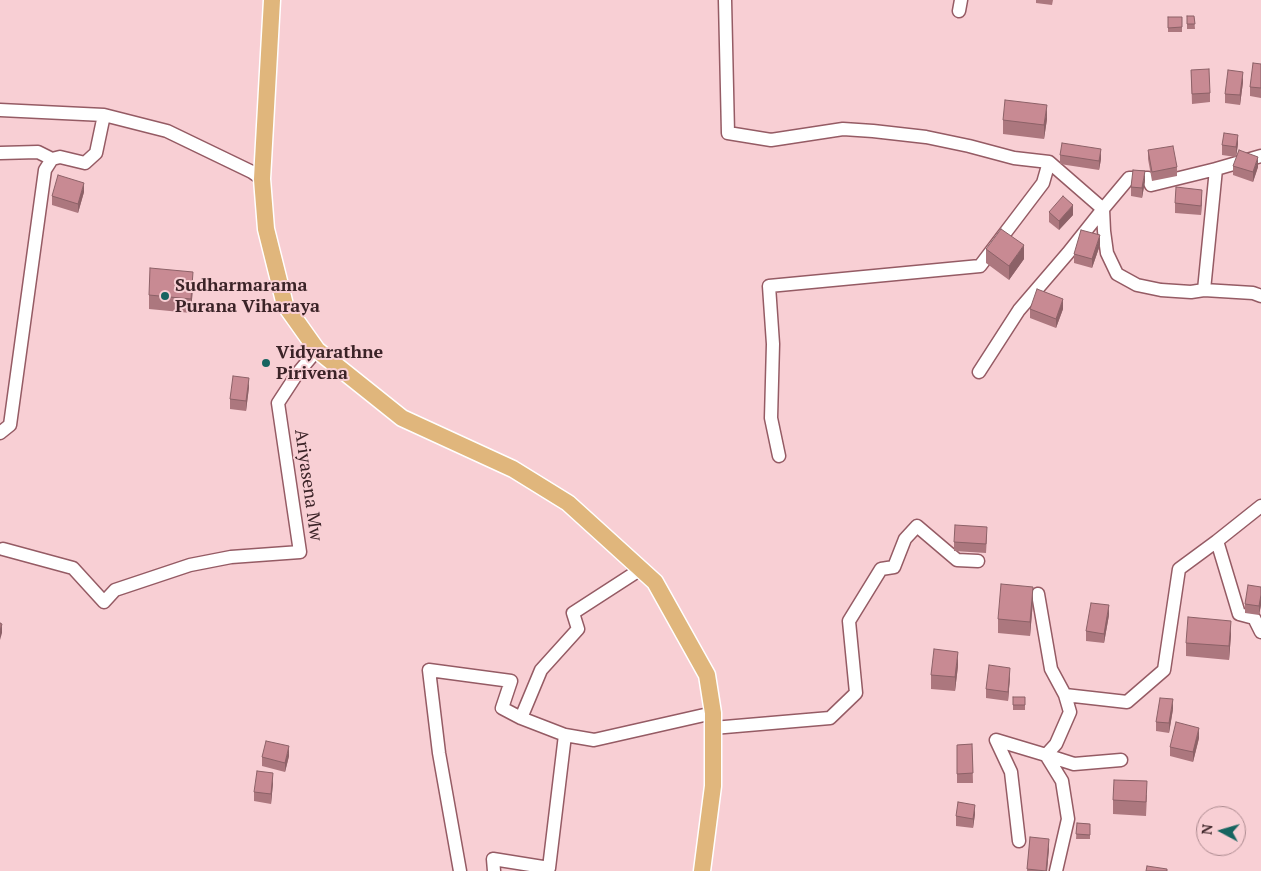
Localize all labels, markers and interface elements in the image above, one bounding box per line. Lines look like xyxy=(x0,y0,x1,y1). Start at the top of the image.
place label: Sudharmarama Purana Viharaya xyxy=(175,275,320,318)
marker: Sudharmarama Purana Viharaya xyxy=(159,290,171,302)
place label: Vidyarathne Pirivena xyxy=(276,342,383,384)
marker: Vidyarathne Pirivena xyxy=(260,357,272,369)
street label: Ariyasena Mw xyxy=(289,428,327,542)
north arrow xyxy=(1196,806,1246,856)
text: N xyxy=(1197,823,1217,836)

